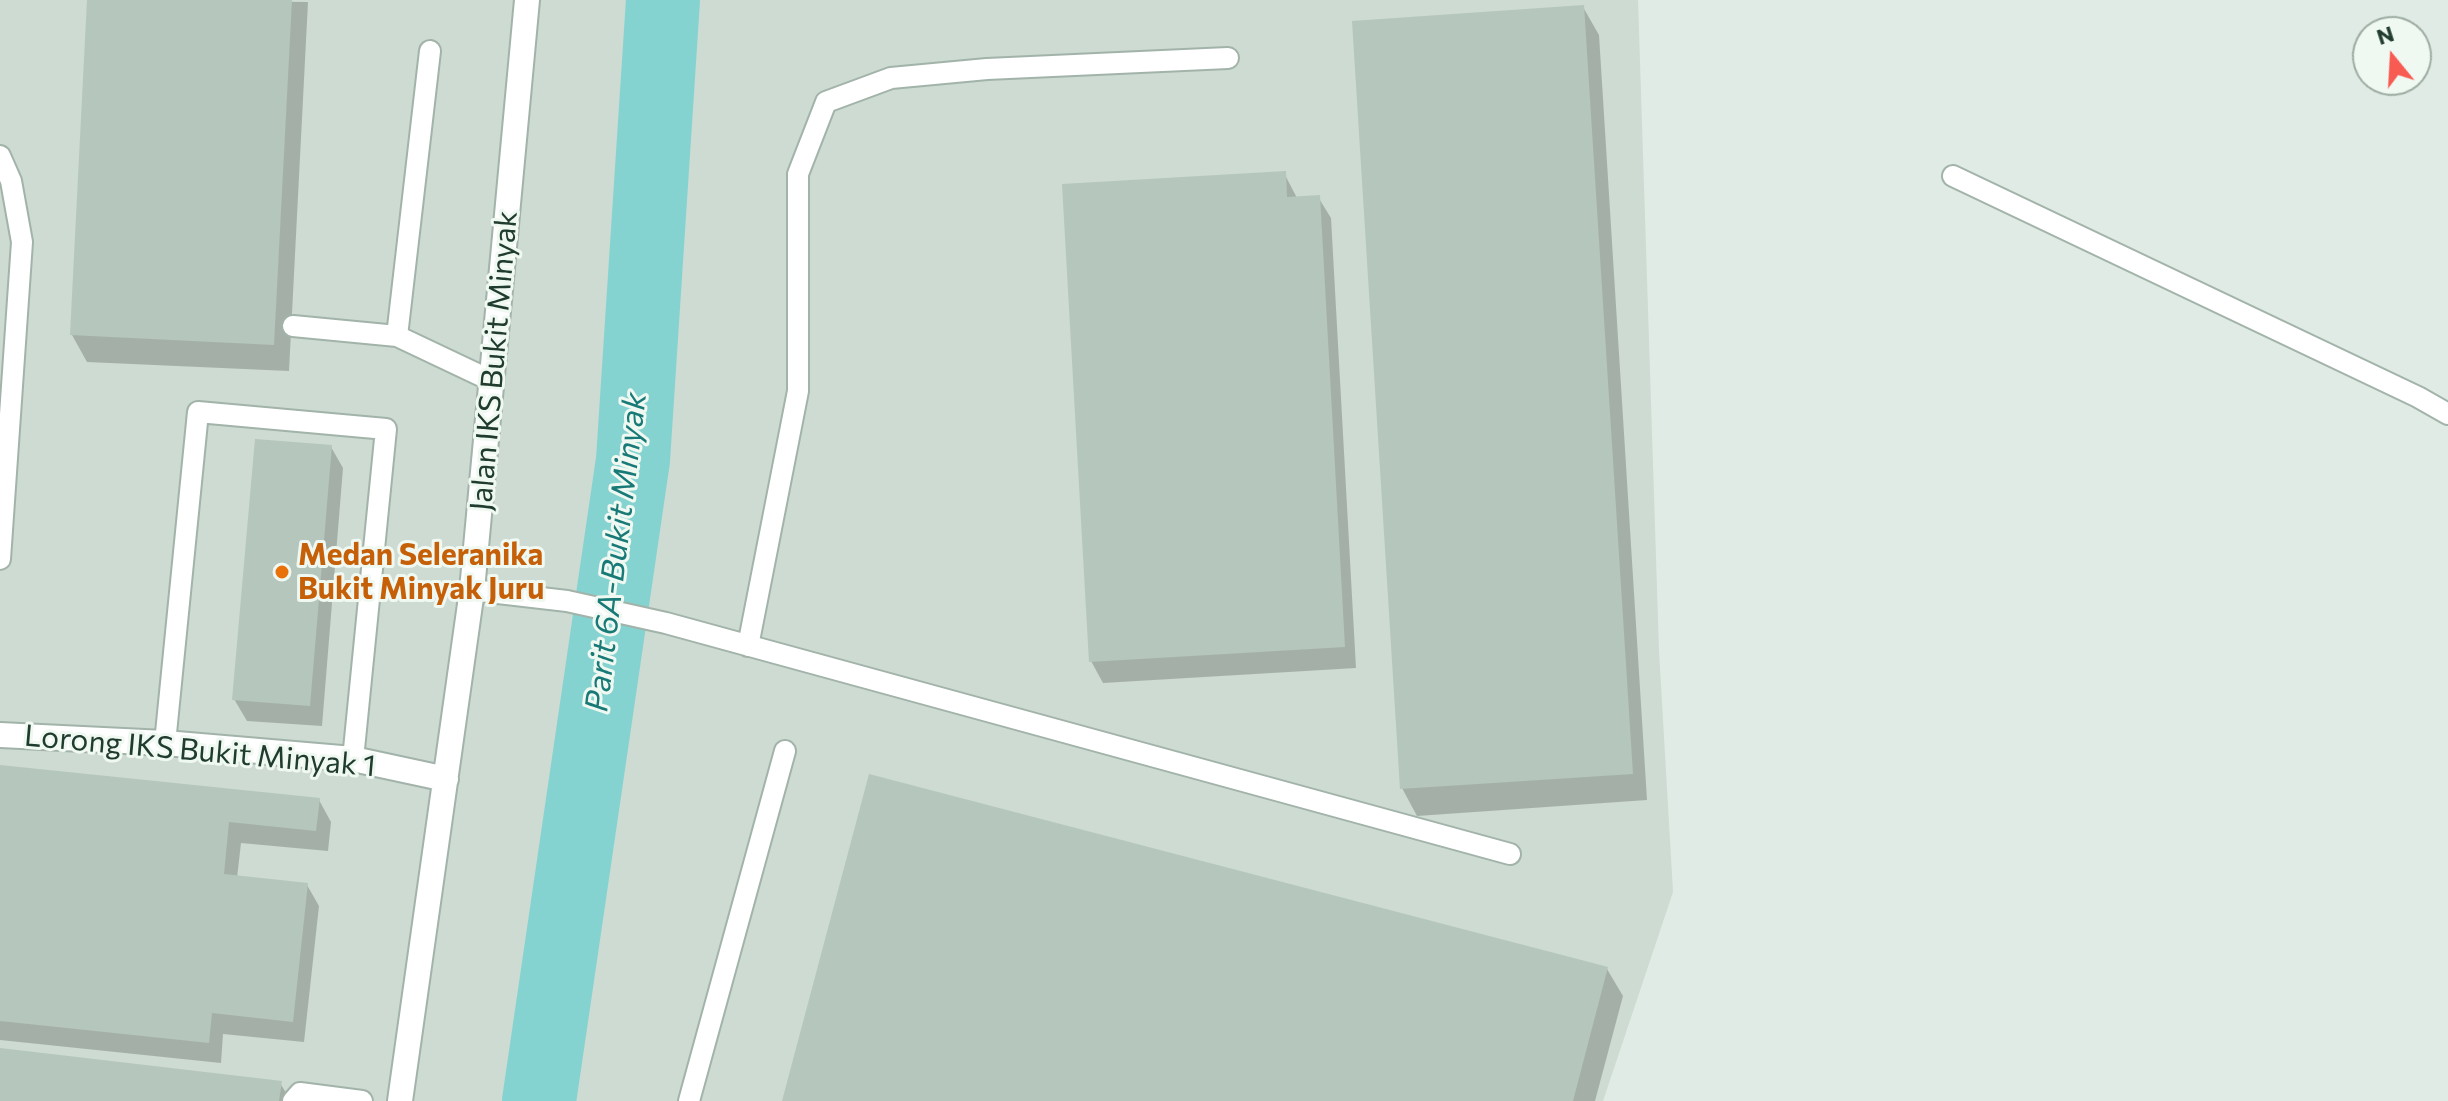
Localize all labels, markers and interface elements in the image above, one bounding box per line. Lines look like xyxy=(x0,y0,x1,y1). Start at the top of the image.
north arrow xyxy=(2352,16,2432,96)
text: N xyxy=(2373,19,2397,50)
street label: Jalan IKS Bukit Minyak xyxy=(463,209,525,513)
water label: Parit 6A-Bukit Minyak xyxy=(577,390,655,714)
place label: Medan Seleranika Bukit Minyak Juru xyxy=(298,537,544,608)
marker: Medan Seleranika Bukit Minyak Juru xyxy=(273,563,291,581)
street label: Lorong IKS Bukit Minyak 1 xyxy=(23,718,377,784)

